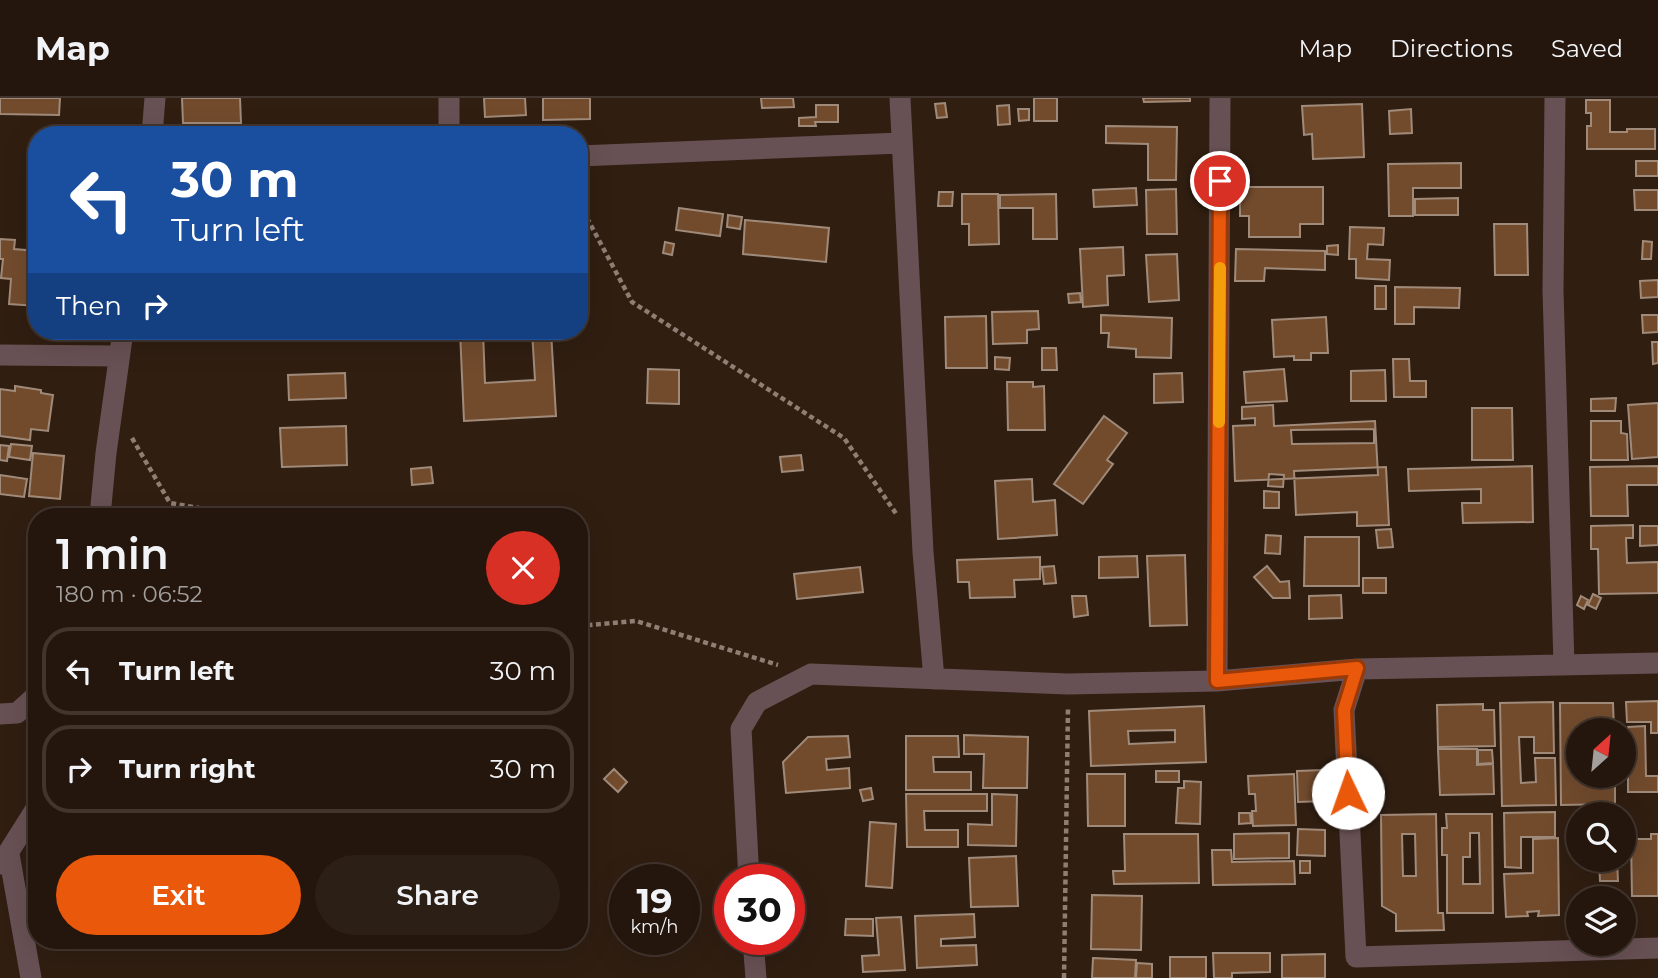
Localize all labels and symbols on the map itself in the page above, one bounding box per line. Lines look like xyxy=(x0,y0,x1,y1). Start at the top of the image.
pin xyxy=(1190,151,1250,211)
north arrow xyxy=(1566,718,1636,788)
position arrow xyxy=(1311,756,1385,830)
speed limit sign: 30 xyxy=(714,864,805,955)

